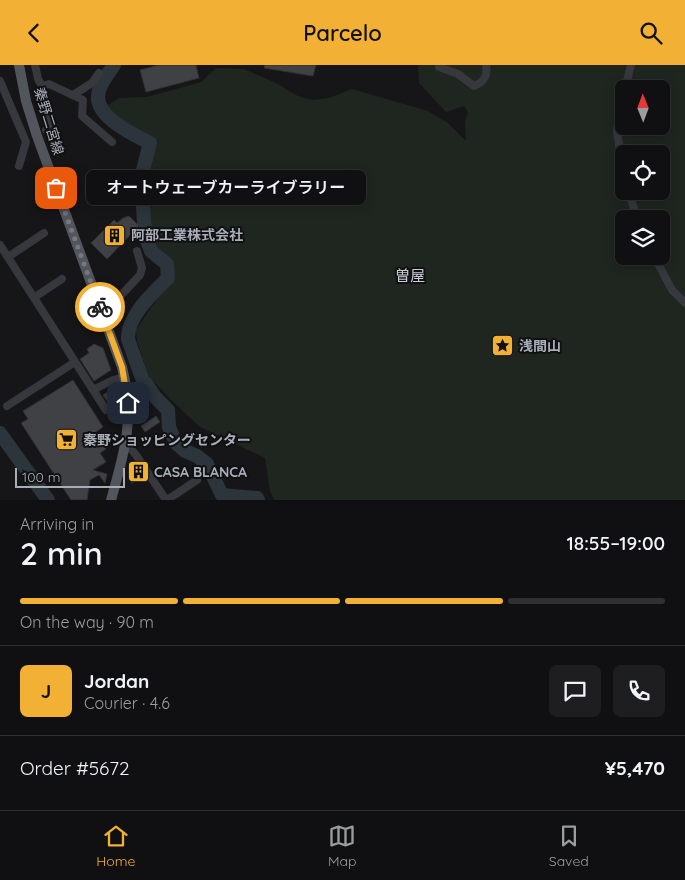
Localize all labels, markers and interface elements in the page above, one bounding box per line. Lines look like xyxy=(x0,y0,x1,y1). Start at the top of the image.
icon: back xyxy=(20,19,48,47)
text: Parcelo xyxy=(303,19,382,47)
icon: search xyxy=(637,19,665,47)
north arrow xyxy=(615,80,670,135)
map controls xyxy=(615,80,670,265)
street label: 秦野二宮線 xyxy=(30,85,68,157)
button: locate xyxy=(615,145,670,200)
pin xyxy=(35,167,77,209)
callout: オートウェーブカーライブラリー xyxy=(86,171,366,205)
icon: bag xyxy=(42,174,70,202)
text: オートウェーブカーライブラリー xyxy=(106,177,346,197)
button: layers xyxy=(615,210,670,265)
building icon: 阿部工業株式会社 xyxy=(103,223,127,247)
place label: 阿部工業株式会社 xyxy=(131,226,243,244)
district label: 曽屋 xyxy=(395,266,425,285)
courier xyxy=(75,282,125,332)
icon: bike xyxy=(86,293,114,321)
place icon: 浅間山 xyxy=(491,334,515,358)
place label: 浅間山 xyxy=(519,337,561,355)
pin xyxy=(107,382,149,424)
icon: home xyxy=(114,389,142,417)
supermarket icon: 秦野ショッピングセンター xyxy=(55,428,79,452)
place label: 秦野ショッピングセンター xyxy=(83,431,251,449)
building icon: CASA BLANCA xyxy=(126,460,150,484)
place label: CASA BLANCA xyxy=(154,463,247,481)
scale bar xyxy=(15,465,125,488)
text: 100 m xyxy=(22,468,60,486)
text: Arriving in xyxy=(20,514,94,534)
text: 18:55–19:00 xyxy=(567,531,665,555)
text: 2 min xyxy=(20,533,103,573)
text: On the way · 90 m xyxy=(20,612,154,632)
button: chat xyxy=(549,665,601,717)
button: phone xyxy=(613,665,665,717)
text: Jordan xyxy=(84,669,149,693)
text: J xyxy=(41,679,51,703)
text: Courier · 4.6 xyxy=(84,693,170,713)
text: Order #5672 xyxy=(20,756,129,780)
text: ¥5,470 xyxy=(605,756,665,780)
tab: Home xyxy=(96,822,135,870)
tab: Map xyxy=(328,822,356,870)
tab: Saved xyxy=(549,822,589,870)

